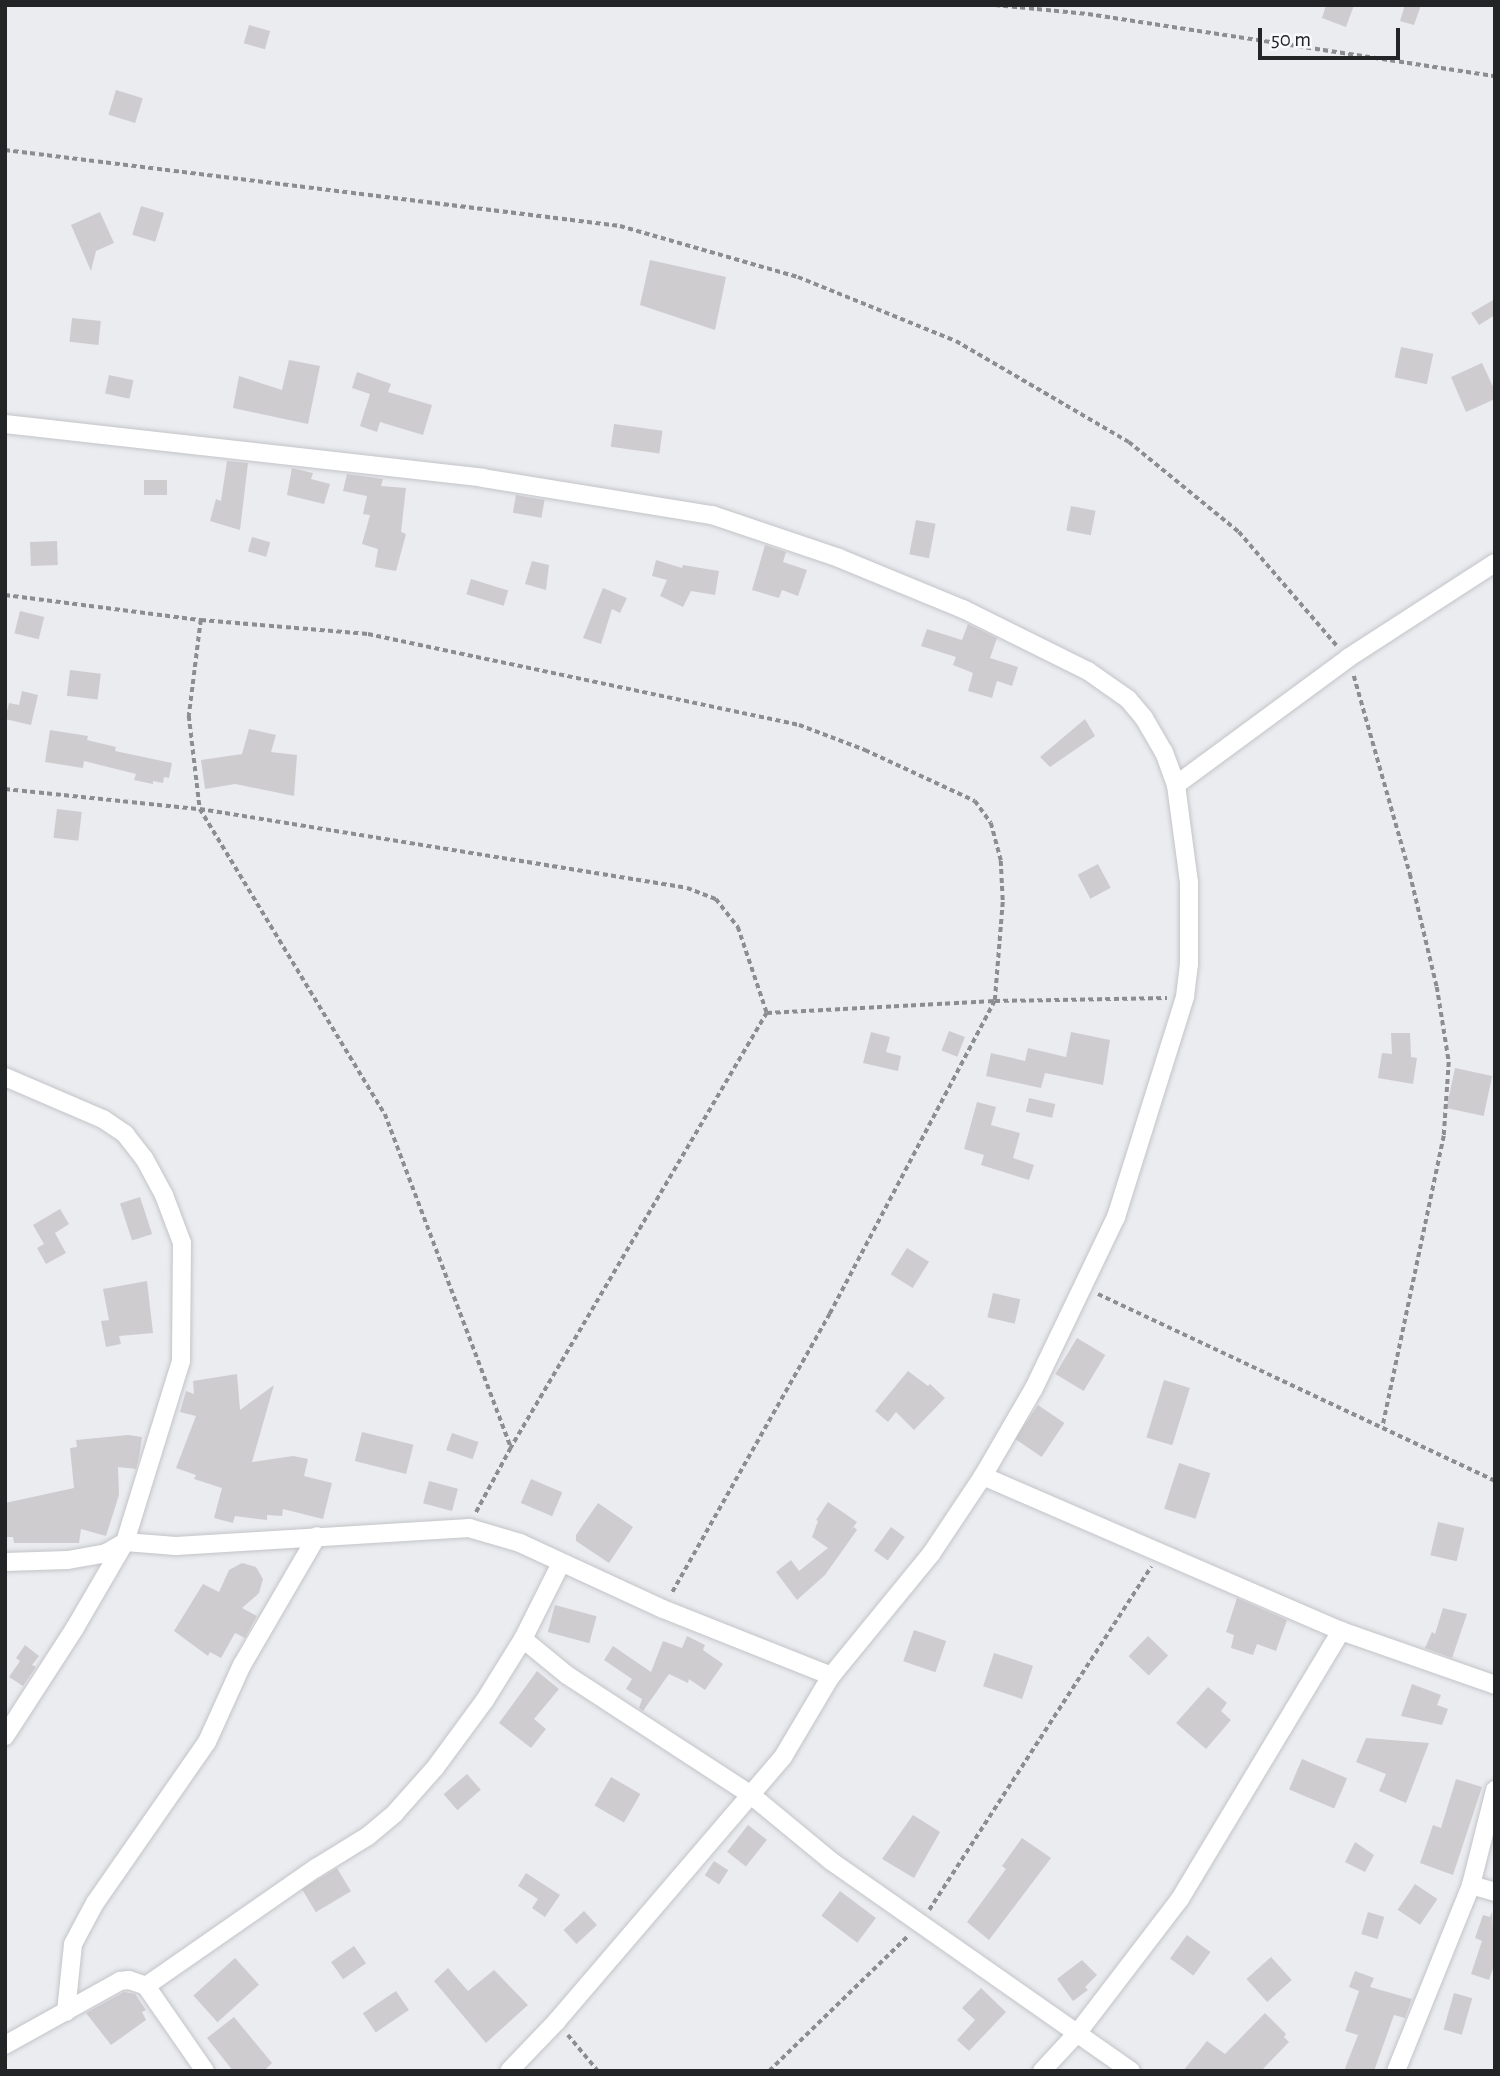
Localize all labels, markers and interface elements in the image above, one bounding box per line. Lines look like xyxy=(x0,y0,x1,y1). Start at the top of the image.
scale bar xyxy=(1262,14,1404,58)
text: 50 m xyxy=(1271,29,1311,50)

